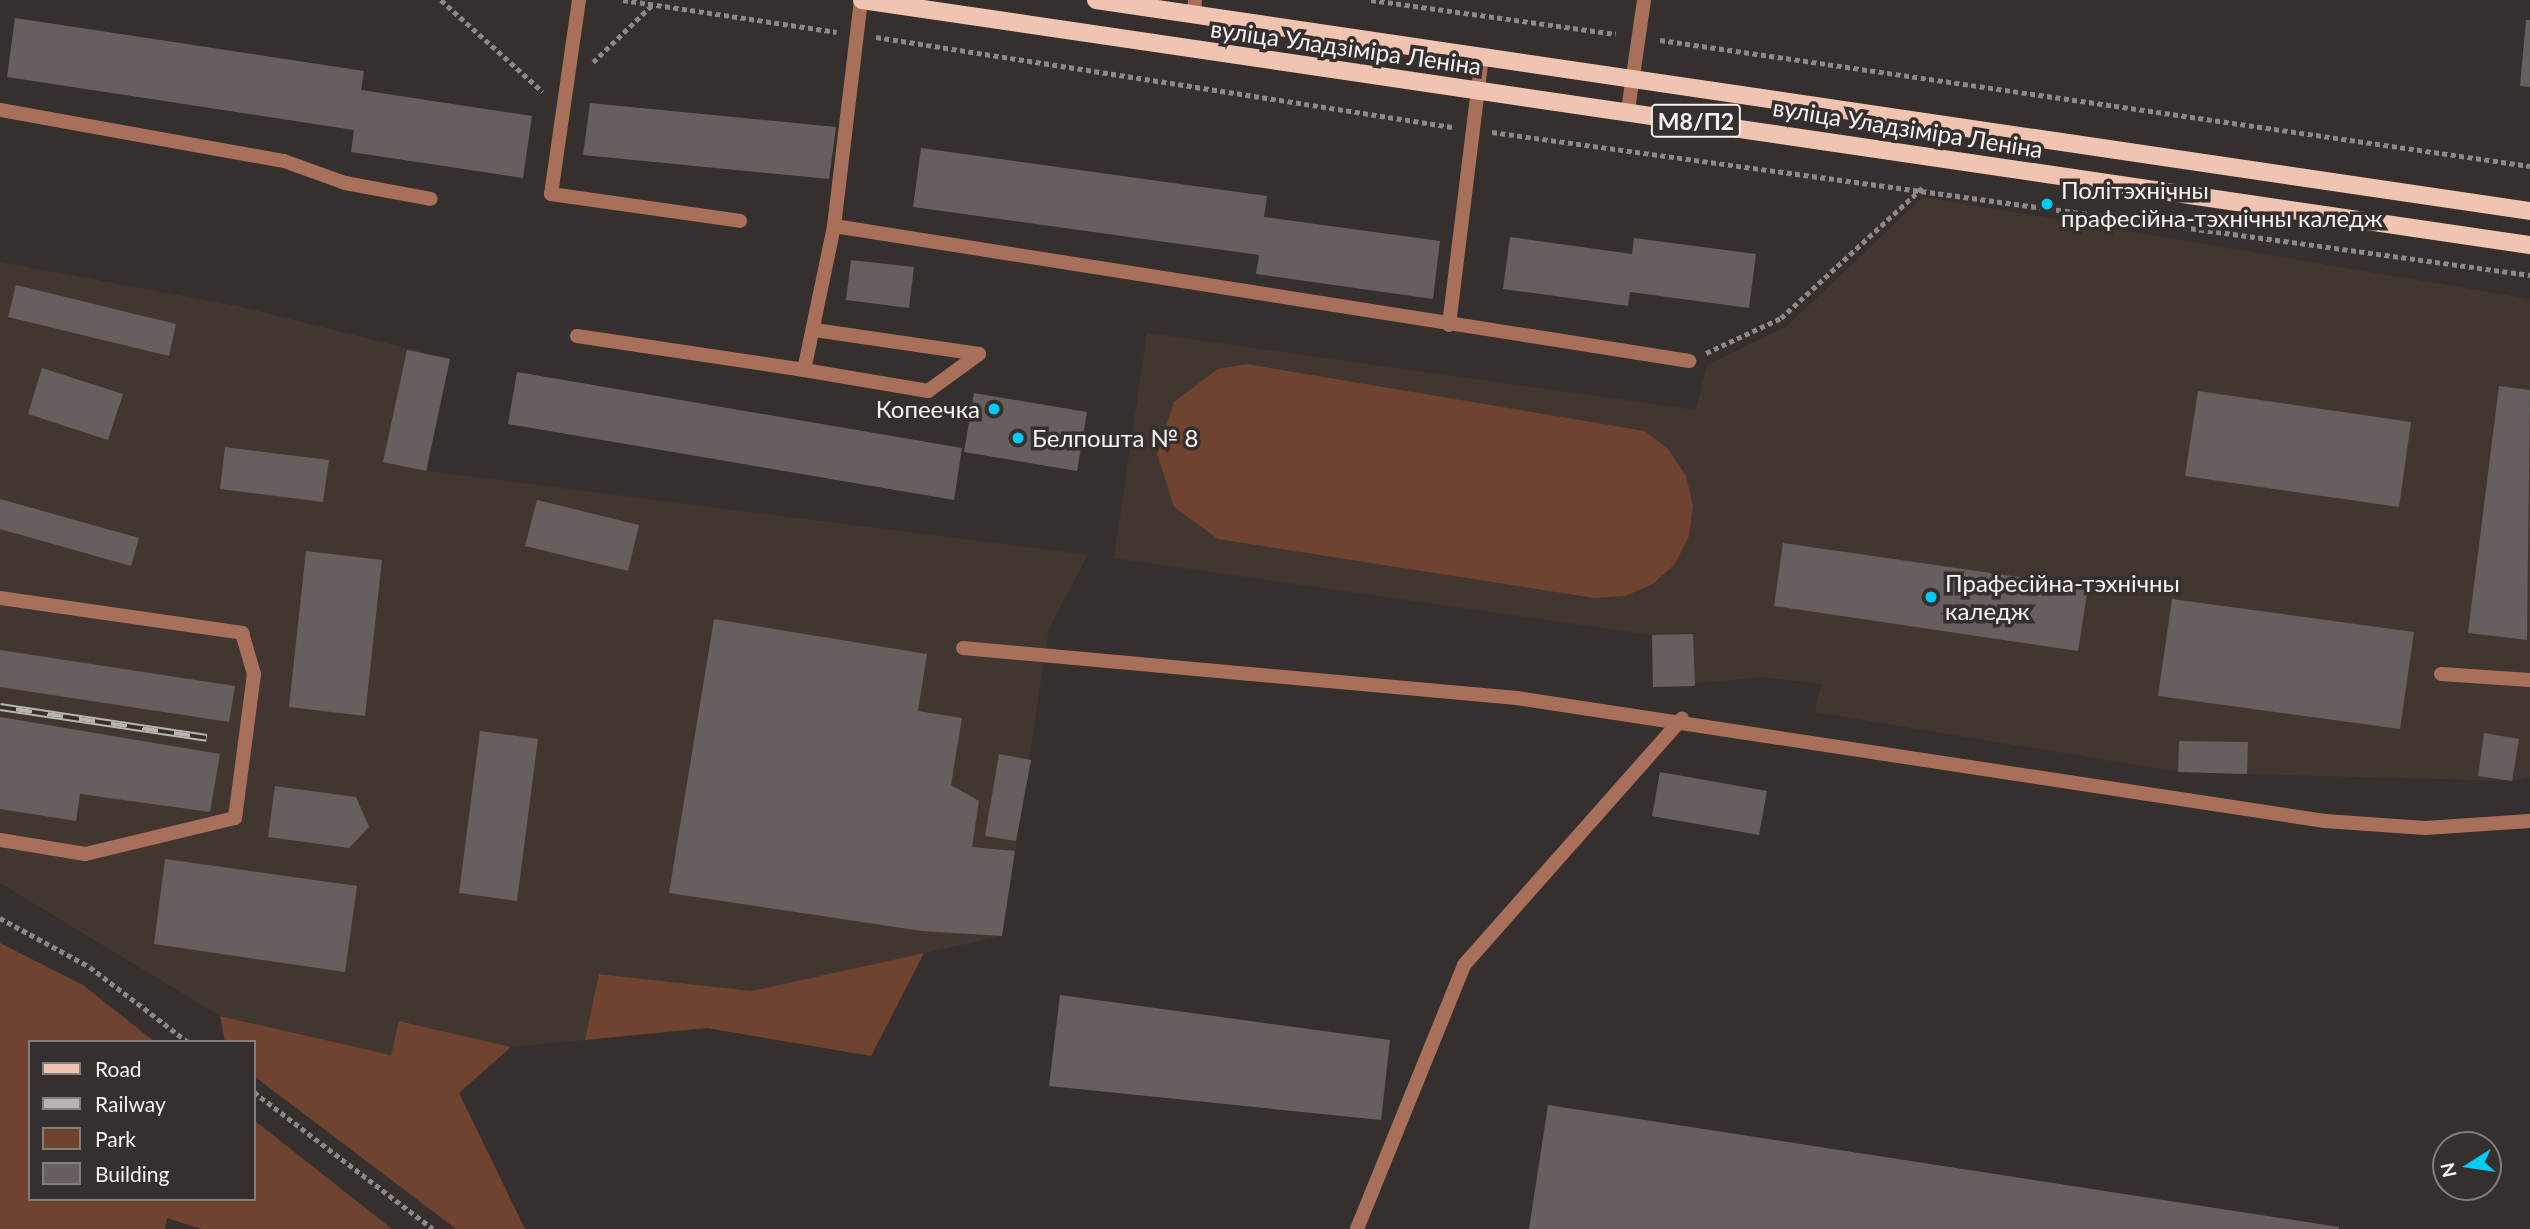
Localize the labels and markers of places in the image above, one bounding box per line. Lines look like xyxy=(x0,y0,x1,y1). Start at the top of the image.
place label: Політэхнічны прафесійна-тэхнічны каледж xyxy=(2061,176,2383,232)
marker: Політэхнічны прафесійна-тэхнічны каледж xyxy=(2039,196,2055,212)
place label: Копеечка xyxy=(876,395,980,423)
marker: Копеечка xyxy=(986,401,1002,417)
place label: Белпошта № 8 xyxy=(1032,424,1198,452)
marker: Белпошта № 8 xyxy=(1010,430,1026,446)
place label: Прафесійна-тэхнічны каледж xyxy=(1945,569,2180,625)
marker: Прафесійна-тэхнічны каледж xyxy=(1923,589,1939,605)

